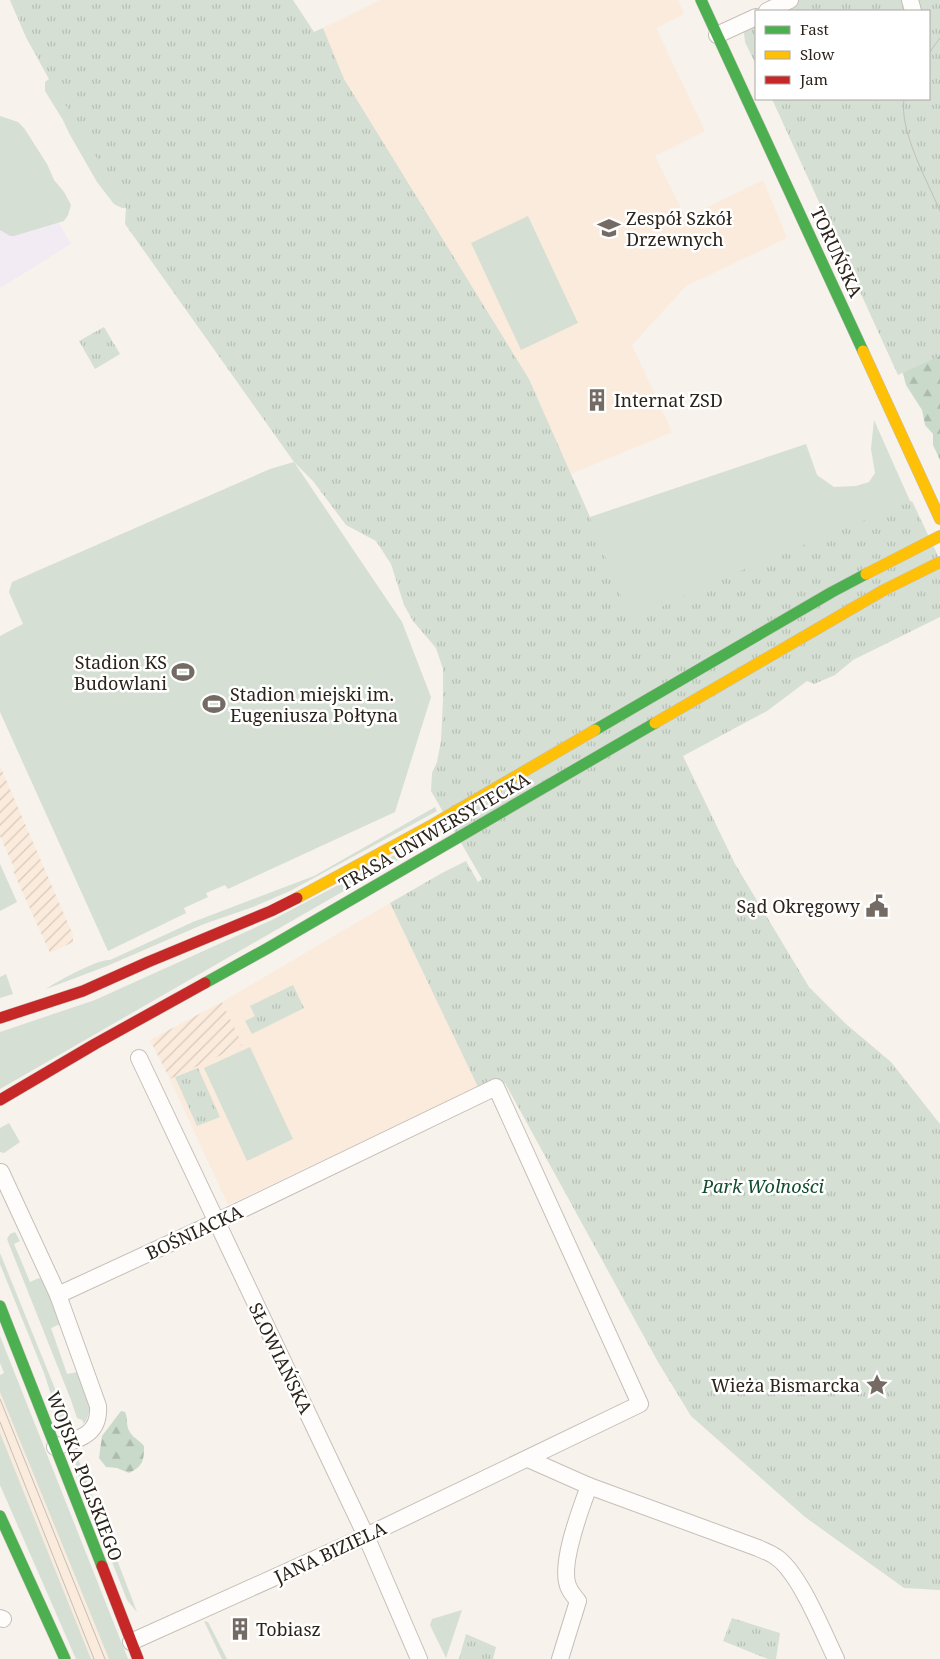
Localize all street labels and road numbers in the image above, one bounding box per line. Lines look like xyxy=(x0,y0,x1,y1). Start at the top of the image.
street label: TORUŃSKA xyxy=(806,203,869,301)
street label: TRASA UNIWERSYTECKA xyxy=(334,766,534,896)
street label: BOŚNIACKA xyxy=(142,1199,246,1265)
street label: SŁOWIAŃSKA xyxy=(244,1298,318,1418)
street label: WOJSKA POLSKIEGO xyxy=(42,1388,128,1564)
street label: JANA BIZIELA xyxy=(269,1515,390,1589)

